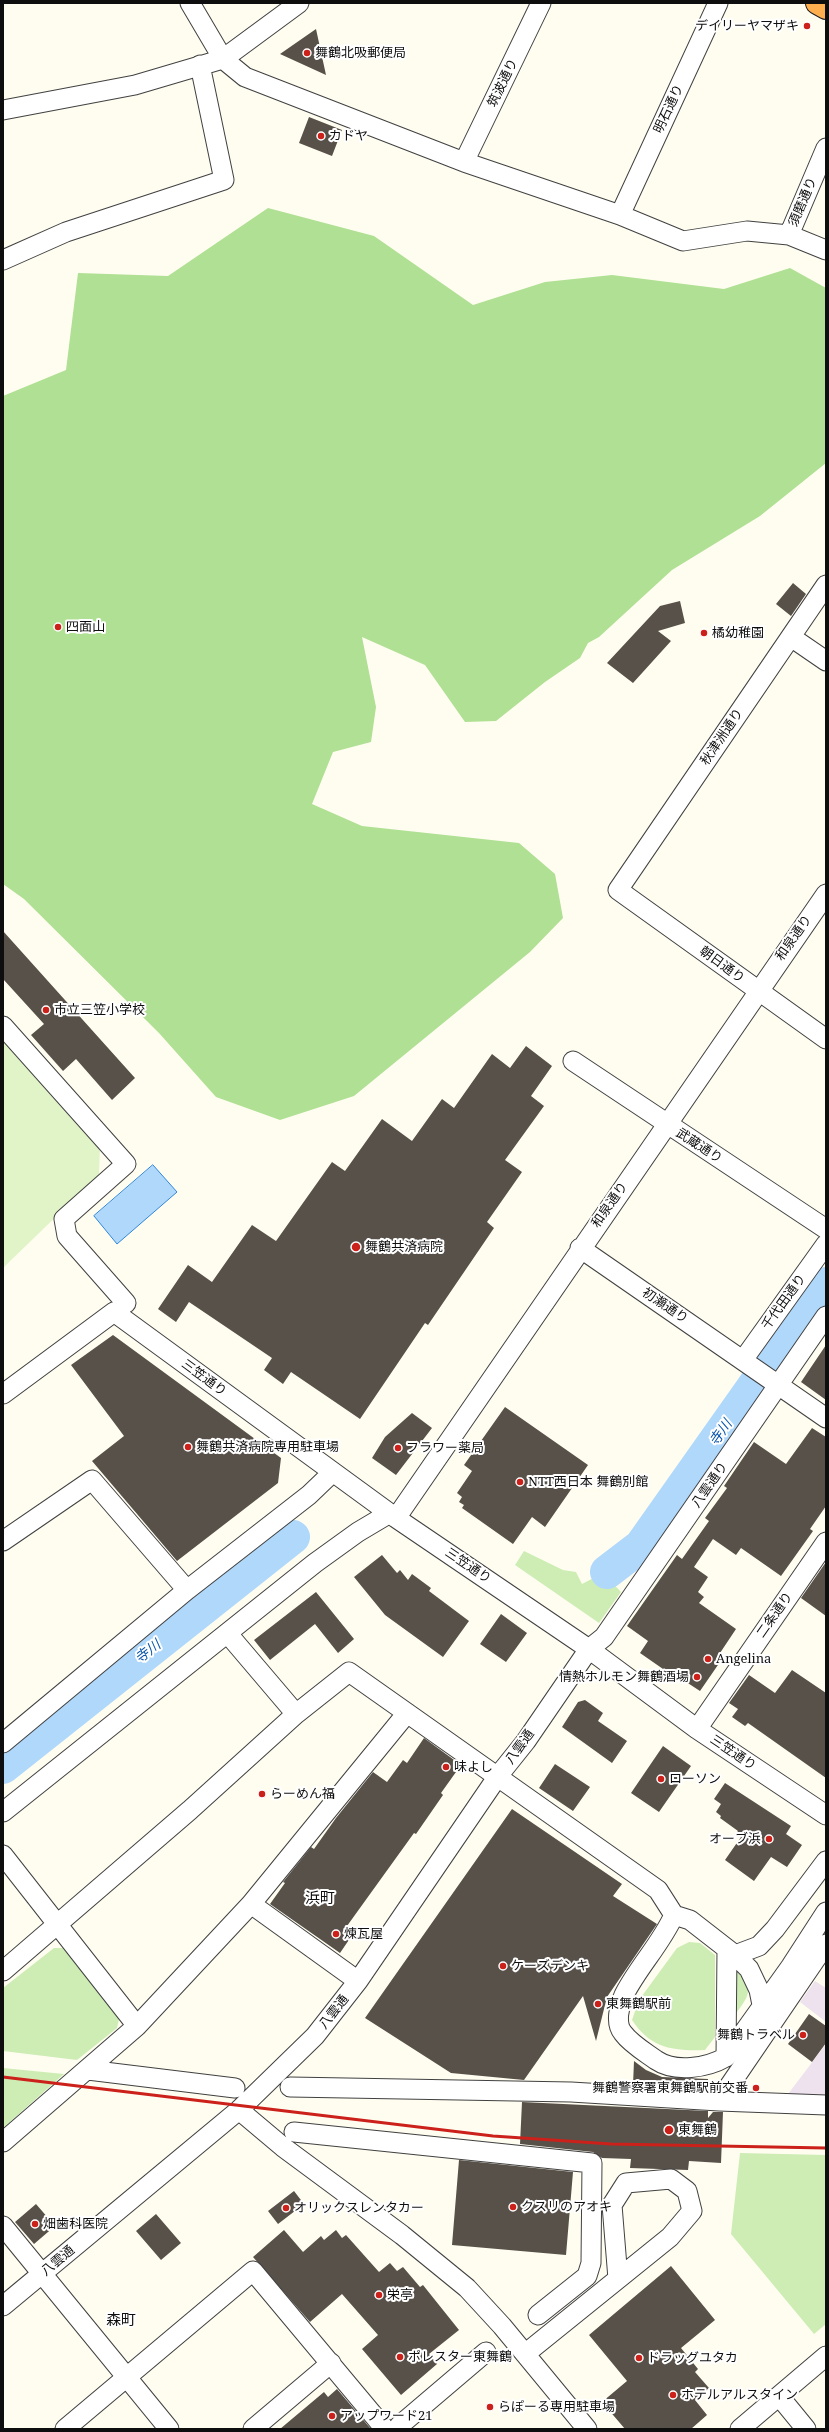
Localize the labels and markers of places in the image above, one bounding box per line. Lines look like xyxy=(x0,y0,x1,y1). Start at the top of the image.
place label: デイリーヤマザキ xyxy=(695,18,799,34)
marker: デイリーヤマザキ xyxy=(802,21,812,31)
place label: 舞鶴北吸郵便局 xyxy=(315,45,406,61)
marker: 舞鶴北吸郵便局 xyxy=(302,48,312,58)
place label: カドヤ xyxy=(329,128,368,144)
marker: カドヤ xyxy=(316,131,326,141)
place label: 四面山 xyxy=(66,619,105,635)
marker: 四面山 xyxy=(53,622,63,632)
place label: 橘幼稚園 xyxy=(712,625,764,641)
marker: 橘幼稚園 xyxy=(699,628,709,638)
place label: 市立三笠小学校 xyxy=(54,1002,145,1018)
marker: 市立三笠小学校 xyxy=(41,1005,51,1015)
place label: 舞鶴共済病院 xyxy=(365,1239,443,1255)
marker: 舞鶴共済病院 xyxy=(350,1241,362,1253)
place label: 舞鶴共済病院専用駐車場 xyxy=(196,1439,339,1455)
place label: フラワー薬局 xyxy=(406,1440,484,1456)
marker: 舞鶴共済病院専用駐車場 xyxy=(183,1442,193,1452)
marker: フラワー薬局 xyxy=(393,1443,403,1453)
place label: NTT西日本 舞鶴別館 xyxy=(528,1474,648,1490)
marker: NTT西日本 舞鶴別館 xyxy=(515,1477,525,1487)
place label: Angelina xyxy=(716,1651,771,1667)
marker: Angelina xyxy=(703,1654,713,1664)
place label: 情熱ホルモン舞鶴酒場 xyxy=(559,1669,689,1685)
marker: 情熱ホルモン舞鶴酒場 xyxy=(692,1672,702,1682)
place label: 味よし xyxy=(454,1759,493,1775)
marker: 味よし xyxy=(441,1762,451,1772)
place label: ローソン xyxy=(669,1771,721,1787)
marker: ローソン xyxy=(656,1774,666,1784)
place label: らーめん福 xyxy=(270,1786,335,1802)
marker: らーめん福 xyxy=(257,1789,267,1799)
place label: オーブ浜 xyxy=(709,1831,761,1847)
marker: オーブ浜 xyxy=(764,1834,774,1844)
place label: 煉瓦屋 xyxy=(344,1926,383,1942)
marker: 煉瓦屋 xyxy=(331,1929,341,1939)
place label: ケーズデンキ xyxy=(511,1958,589,1974)
marker: ケーズデンキ xyxy=(498,1961,508,1971)
place label: 東舞鶴駅前 xyxy=(606,1996,671,2012)
marker: 東舞鶴駅前 xyxy=(593,1999,603,2009)
place label: 舞鶴トラベル xyxy=(717,2027,795,2043)
marker: 舞鶴トラベル xyxy=(798,2030,808,2040)
place label: 舞鶴警察署東舞鶴駅前交番 xyxy=(592,2080,748,2096)
marker: 舞鶴警察署東舞鶴駅前交番 xyxy=(751,2083,761,2093)
place label: 東舞鶴 xyxy=(678,2122,717,2138)
marker: 東舞鶴 xyxy=(663,2124,675,2136)
place label: クスリのアオキ xyxy=(521,2199,612,2215)
place label: オリックスレンタカー xyxy=(294,2200,424,2216)
marker: クスリのアオキ xyxy=(508,2202,518,2212)
marker: オリックスレンタカー xyxy=(281,2203,291,2213)
place label: 畑歯科医院 xyxy=(43,2216,108,2232)
marker: 畑歯科医院 xyxy=(30,2219,40,2229)
place label: 栄亭 xyxy=(387,2287,413,2303)
marker: 栄亭 xyxy=(374,2290,384,2300)
place label: ポレスター東舞鶴 xyxy=(408,2349,512,2365)
place label: ドラッグユタカ xyxy=(647,2350,738,2366)
marker: ポレスター東舞鶴 xyxy=(395,2352,405,2362)
marker: ドラッグユタカ xyxy=(634,2353,644,2363)
place label: ホテルアルスタイン xyxy=(681,2387,798,2403)
marker: ホテルアルスタイン xyxy=(668,2390,678,2400)
place label: らぽーる専用駐車場 xyxy=(498,2399,615,2415)
marker: らぽーる専用駐車場 xyxy=(485,2402,495,2412)
place label: アップワード21 xyxy=(340,2408,433,2424)
marker: アップワード21 xyxy=(327,2411,337,2421)

